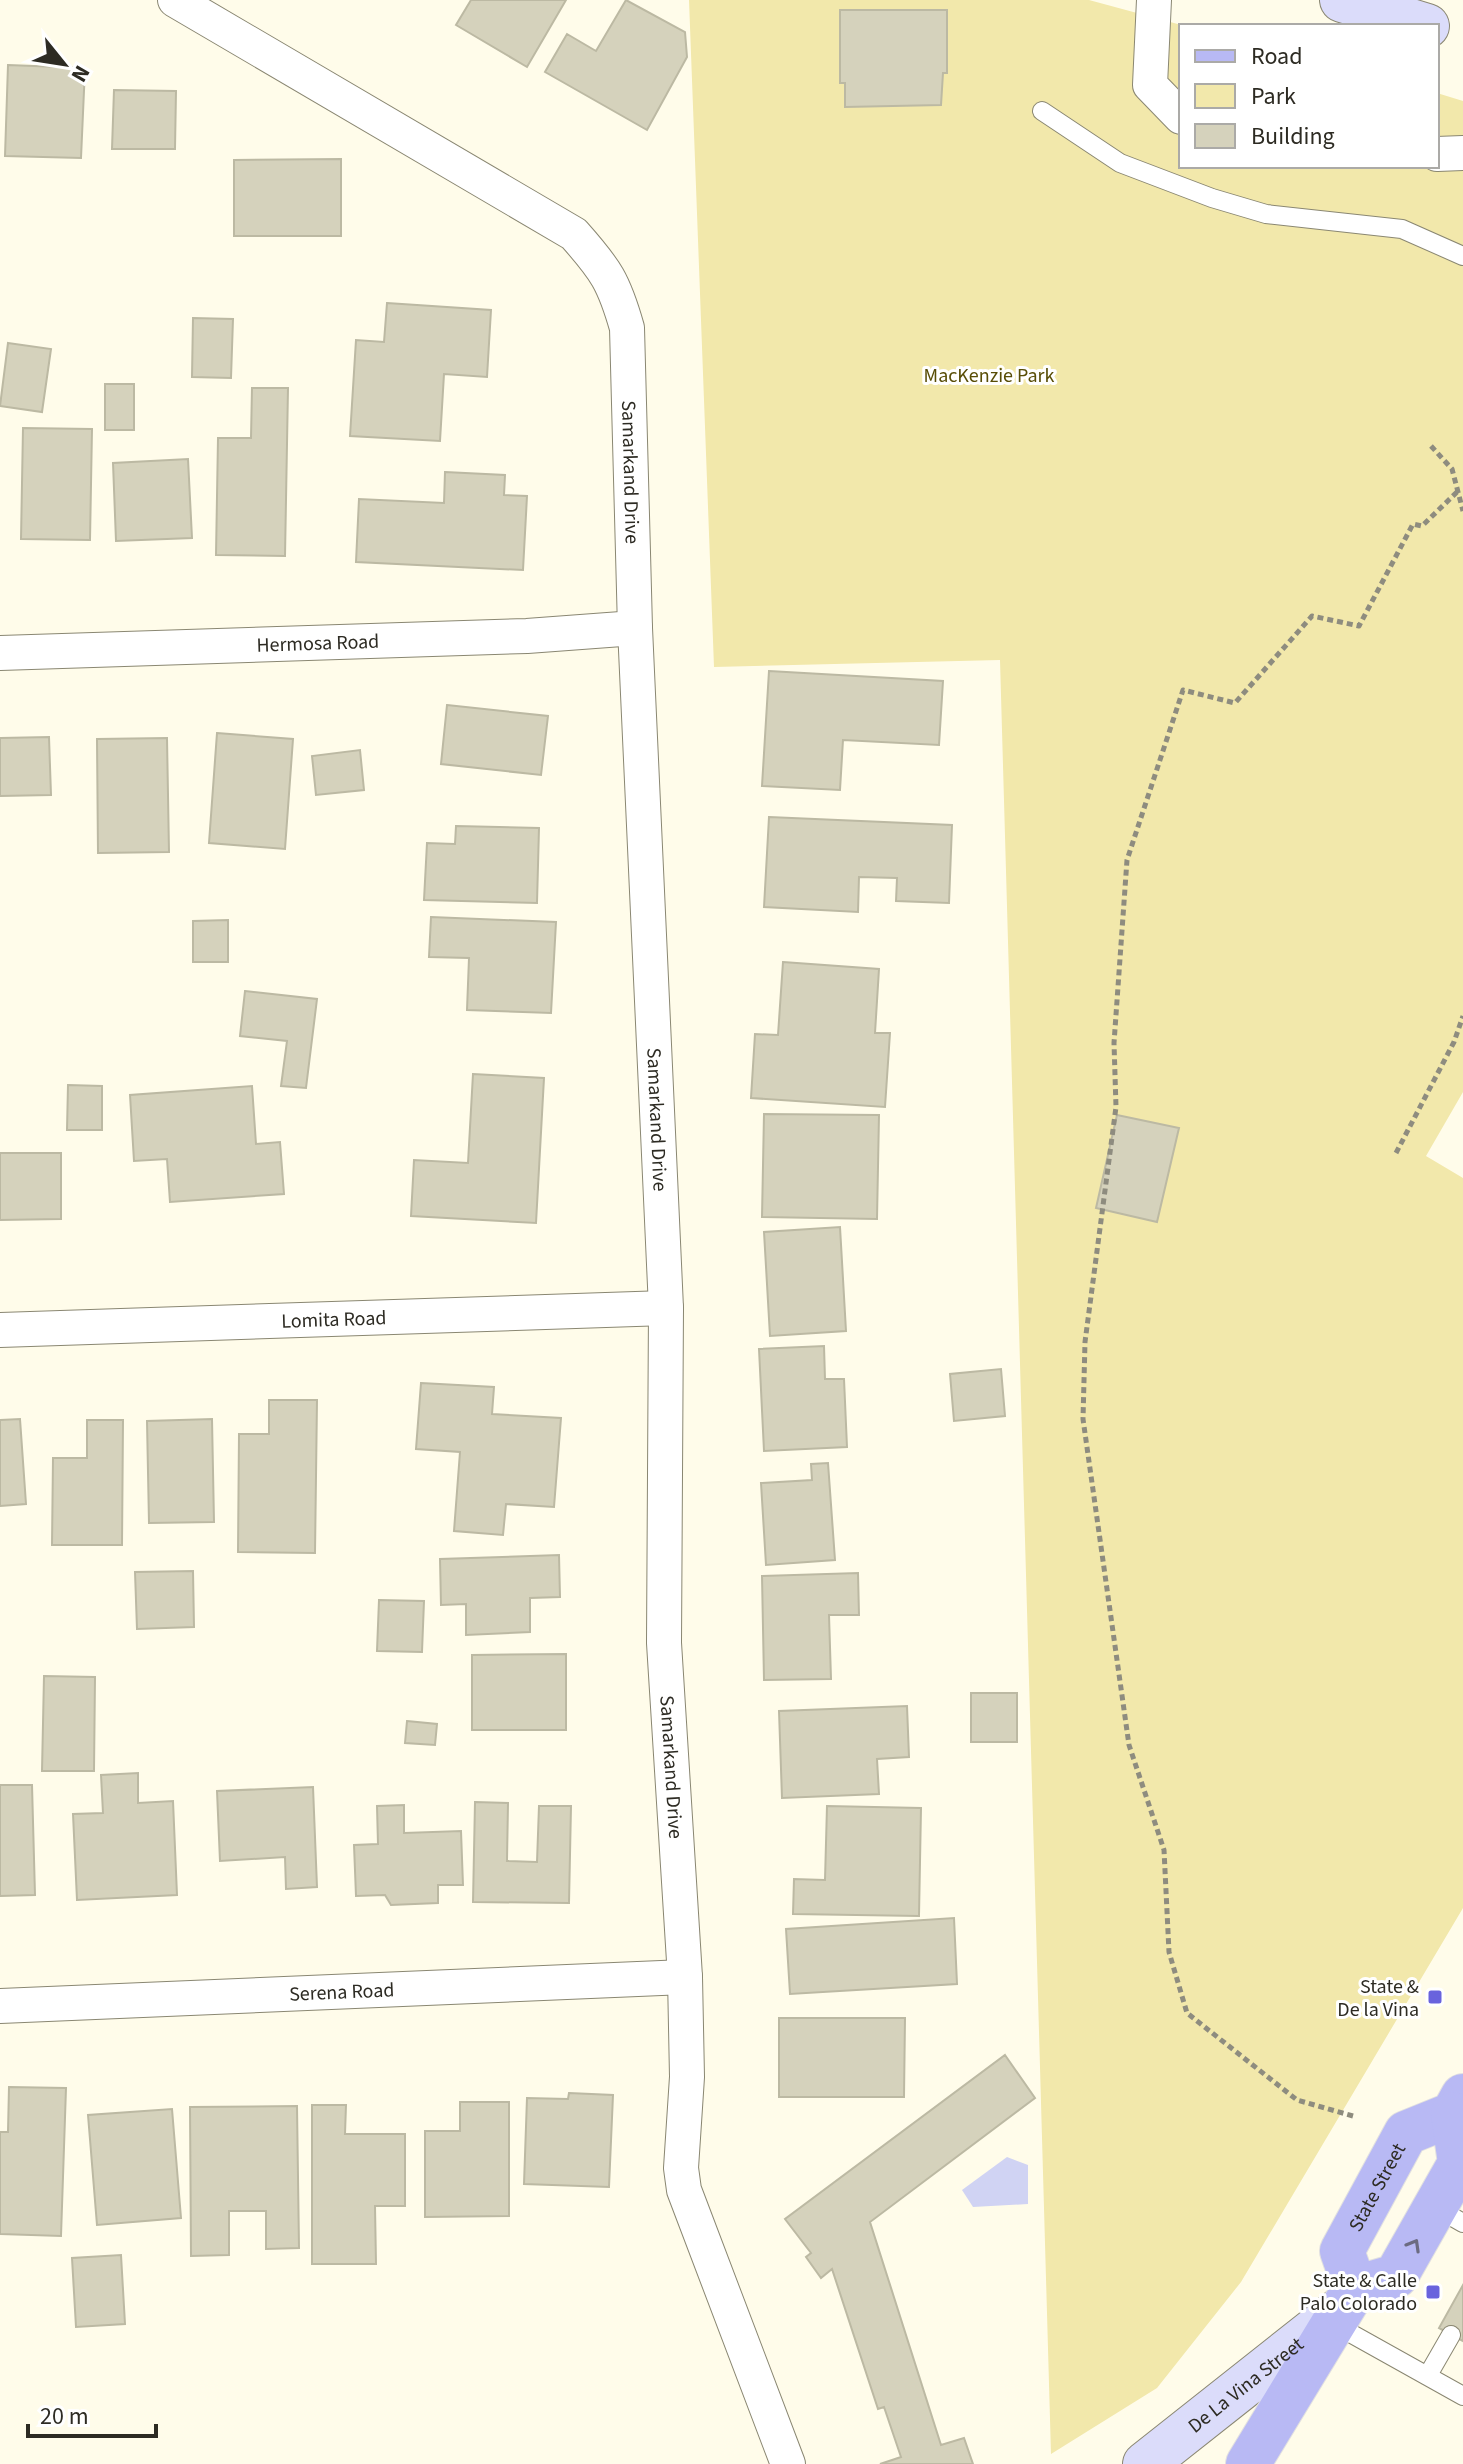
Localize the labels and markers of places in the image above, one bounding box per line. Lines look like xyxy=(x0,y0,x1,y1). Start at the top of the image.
place label: State & De la Vina xyxy=(1337,1973,1419,2024)
marker: State & De la Vina xyxy=(1426,1988,1444,2006)
place label: State & Calle Palo Colorado xyxy=(1300,2267,1417,2318)
marker: State & Calle Palo Colorado xyxy=(1424,2283,1442,2301)

